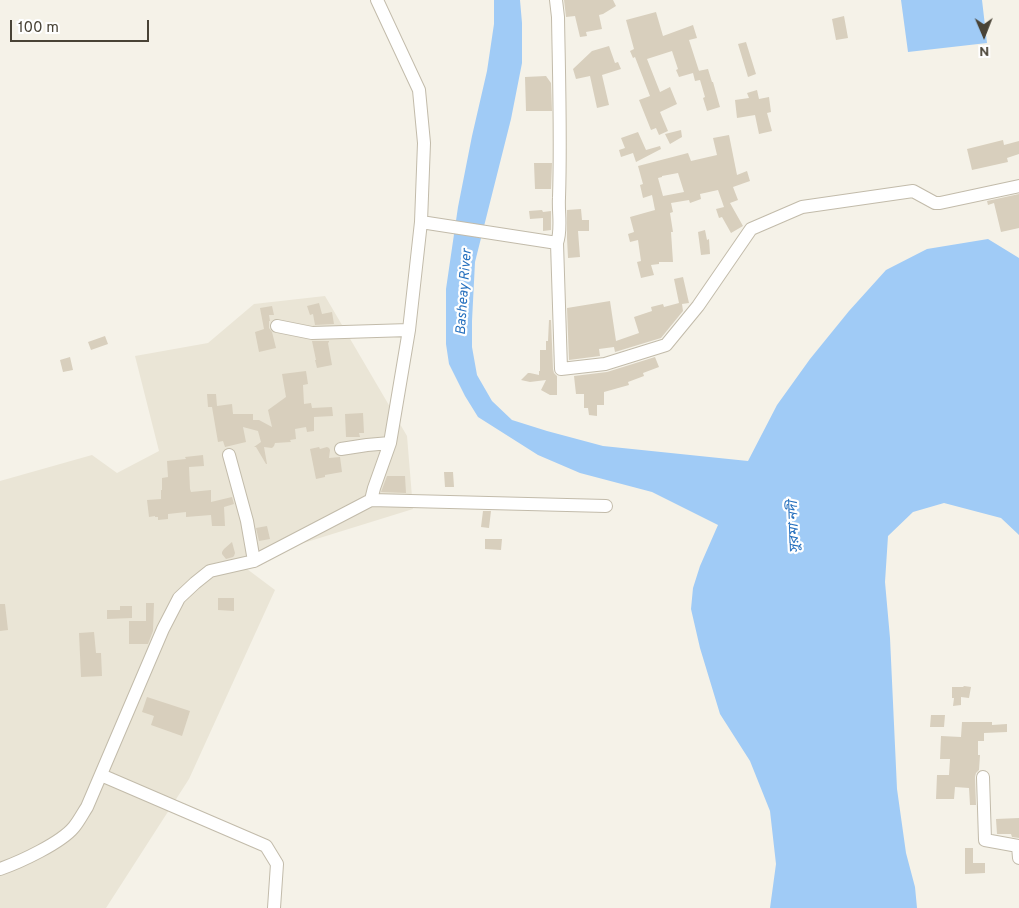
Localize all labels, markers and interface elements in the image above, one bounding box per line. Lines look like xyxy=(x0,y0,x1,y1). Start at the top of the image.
scale bar xyxy=(12,10,151,42)
north arrow xyxy=(959,10,1009,60)
text: 100 m xyxy=(18,19,59,38)
text: N xyxy=(979,42,989,59)
water label: Basheay River xyxy=(454,248,476,336)
water label: সুরমা নদী xyxy=(786,501,804,553)

